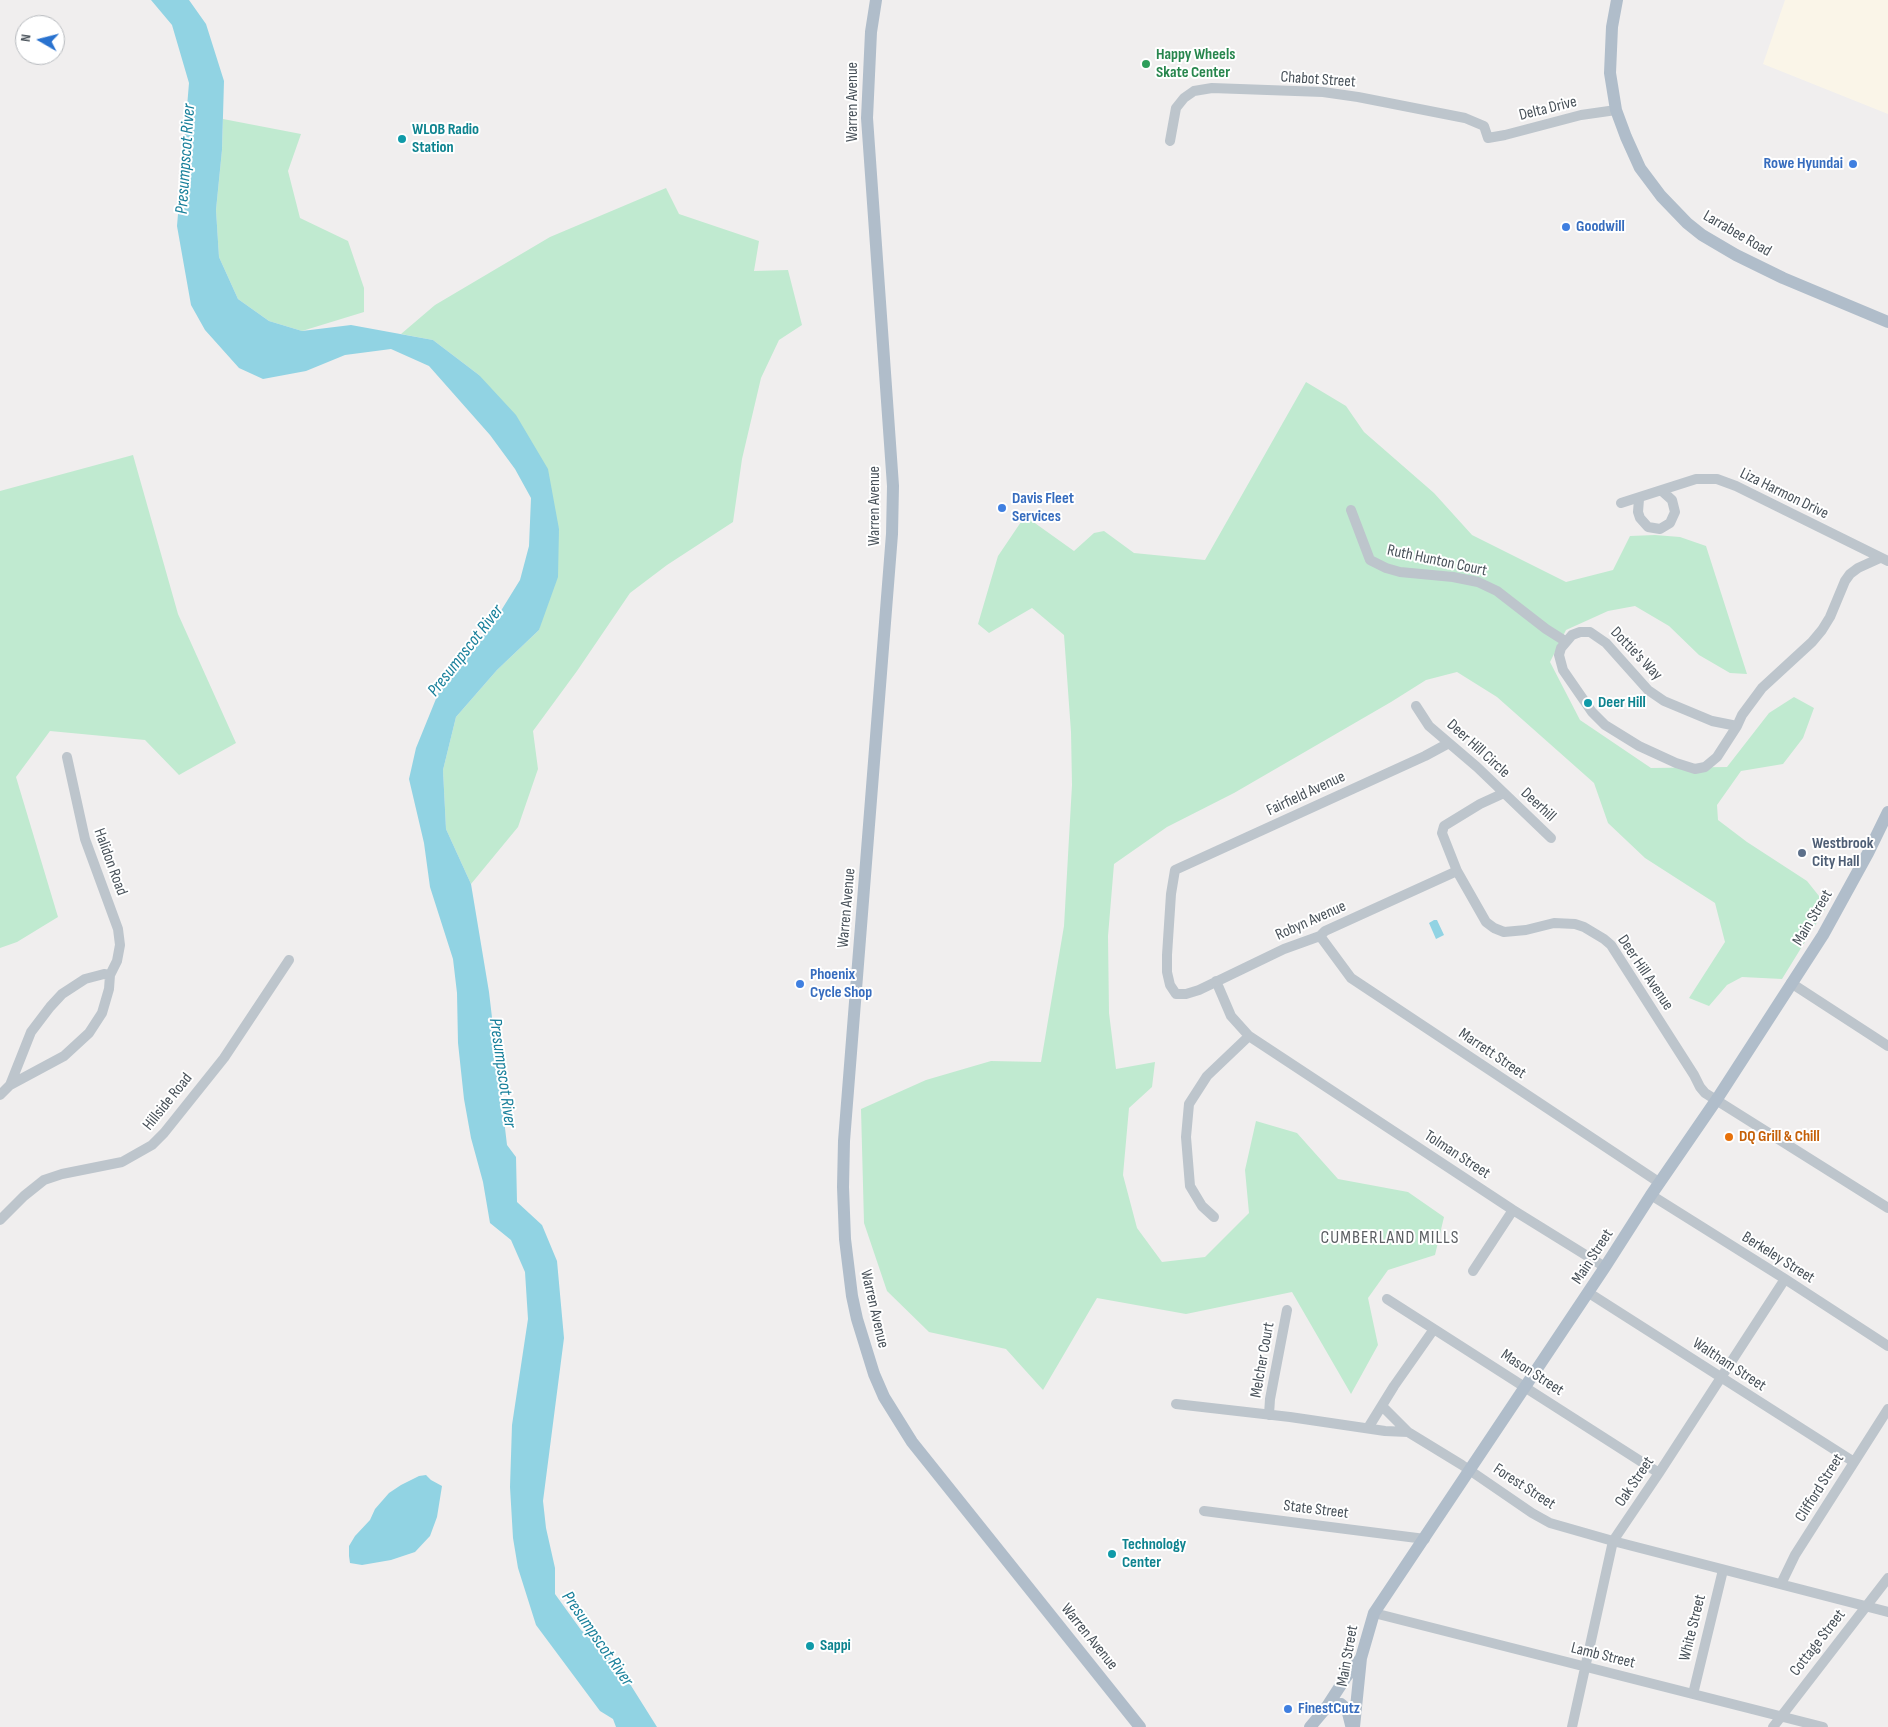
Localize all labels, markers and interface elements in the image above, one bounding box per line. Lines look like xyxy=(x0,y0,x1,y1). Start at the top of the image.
north arrow xyxy=(15,15,65,65)
text: N xyxy=(17,33,35,43)
place label: Happy Wheels Skate Center xyxy=(1156,45,1235,83)
marker: Happy Wheels Skate Center xyxy=(1140,58,1152,70)
street label: Warren Avenue xyxy=(843,62,863,142)
street label: Chabot Street xyxy=(1280,68,1356,92)
street label: Delta Drive xyxy=(1517,93,1579,125)
water label: Presumpscot River xyxy=(171,103,201,215)
place label: WLOB Radio Station xyxy=(412,120,479,158)
marker: WLOB Radio Station xyxy=(396,133,408,145)
place label: Rowe Hyundai xyxy=(1763,154,1843,174)
marker: Rowe Hyundai xyxy=(1847,158,1859,170)
street label: Larrabee Road xyxy=(1699,207,1775,261)
place label: Goodwill xyxy=(1576,217,1625,237)
marker: Goodwill xyxy=(1560,221,1572,233)
street label: Liza Harmon Drive xyxy=(1736,464,1832,524)
street label: Warren Avenue xyxy=(865,466,885,546)
place label: Davis Fleet Services xyxy=(1012,489,1074,527)
marker: Davis Fleet Services xyxy=(996,502,1008,514)
street label: Ruth Hunton Court xyxy=(1385,541,1489,581)
water label: Presumpscot River xyxy=(423,601,509,701)
street label: Dottie's Way xyxy=(1606,623,1666,685)
place label: Deer Hill xyxy=(1598,693,1646,713)
marker: Deer Hill xyxy=(1582,697,1594,709)
street label: Deer Hill Circle xyxy=(1442,716,1514,782)
street label: Fairfield Avenue xyxy=(1264,767,1348,821)
street label: Deerhill xyxy=(1516,784,1560,826)
street label: Halidon Road xyxy=(89,826,131,898)
place label: Westbrook City Hall xyxy=(1812,834,1873,872)
marker: Westbrook City Hall xyxy=(1796,847,1808,859)
street label: Warren Avenue xyxy=(834,867,860,949)
street label: Main Street xyxy=(1789,887,1837,949)
street label: Robyn Avenue xyxy=(1273,897,1349,945)
street label: Deer Hill Avenue xyxy=(1613,932,1677,1014)
place label: Phoenix Cycle Shop xyxy=(810,965,872,1003)
marker: Phoenix Cycle Shop xyxy=(794,978,806,990)
water label: Presumpscot River xyxy=(484,1017,520,1129)
street label: Marrett Street xyxy=(1455,1025,1529,1083)
street label: Hillside Road xyxy=(139,1070,197,1134)
street label: Tolman Street xyxy=(1420,1127,1494,1183)
place label: DQ Grill & Chill xyxy=(1739,1127,1820,1147)
marker: DQ Grill & Chill xyxy=(1723,1131,1735,1143)
street label: Main Street xyxy=(1568,1226,1618,1288)
district label: CUMBERLAND MILLS xyxy=(1319,1227,1461,1249)
street label: Berkeley Street xyxy=(1738,1228,1818,1288)
street label: Warren Avenue xyxy=(856,1268,892,1350)
street label: Melcher Court xyxy=(1247,1321,1279,1399)
street label: Waltham Street xyxy=(1689,1334,1769,1396)
street label: Mason Street xyxy=(1497,1346,1567,1400)
street label: Clifford Street xyxy=(1792,1450,1848,1526)
street label: Oak Street xyxy=(1611,1453,1659,1511)
street label: Forest Street xyxy=(1489,1460,1559,1514)
street label: State Street xyxy=(1282,1496,1350,1524)
place label: Technology Center xyxy=(1122,1535,1186,1573)
marker: Technology Center xyxy=(1106,1548,1118,1560)
water label: Presumpscot River xyxy=(556,1588,638,1690)
street label: White Street xyxy=(1675,1593,1711,1663)
street label: Warren Avenue xyxy=(1056,1600,1122,1674)
street label: Cottage Street xyxy=(1786,1606,1850,1680)
street label: Main Street xyxy=(1333,1624,1363,1688)
place label: Sappi xyxy=(820,1636,851,1656)
street label: Lamb Street xyxy=(1569,1639,1637,1673)
marker: Sappi xyxy=(804,1640,816,1652)
place label: FinestCutz xyxy=(1298,1699,1360,1719)
marker: FinestCutz xyxy=(1282,1703,1294,1715)

